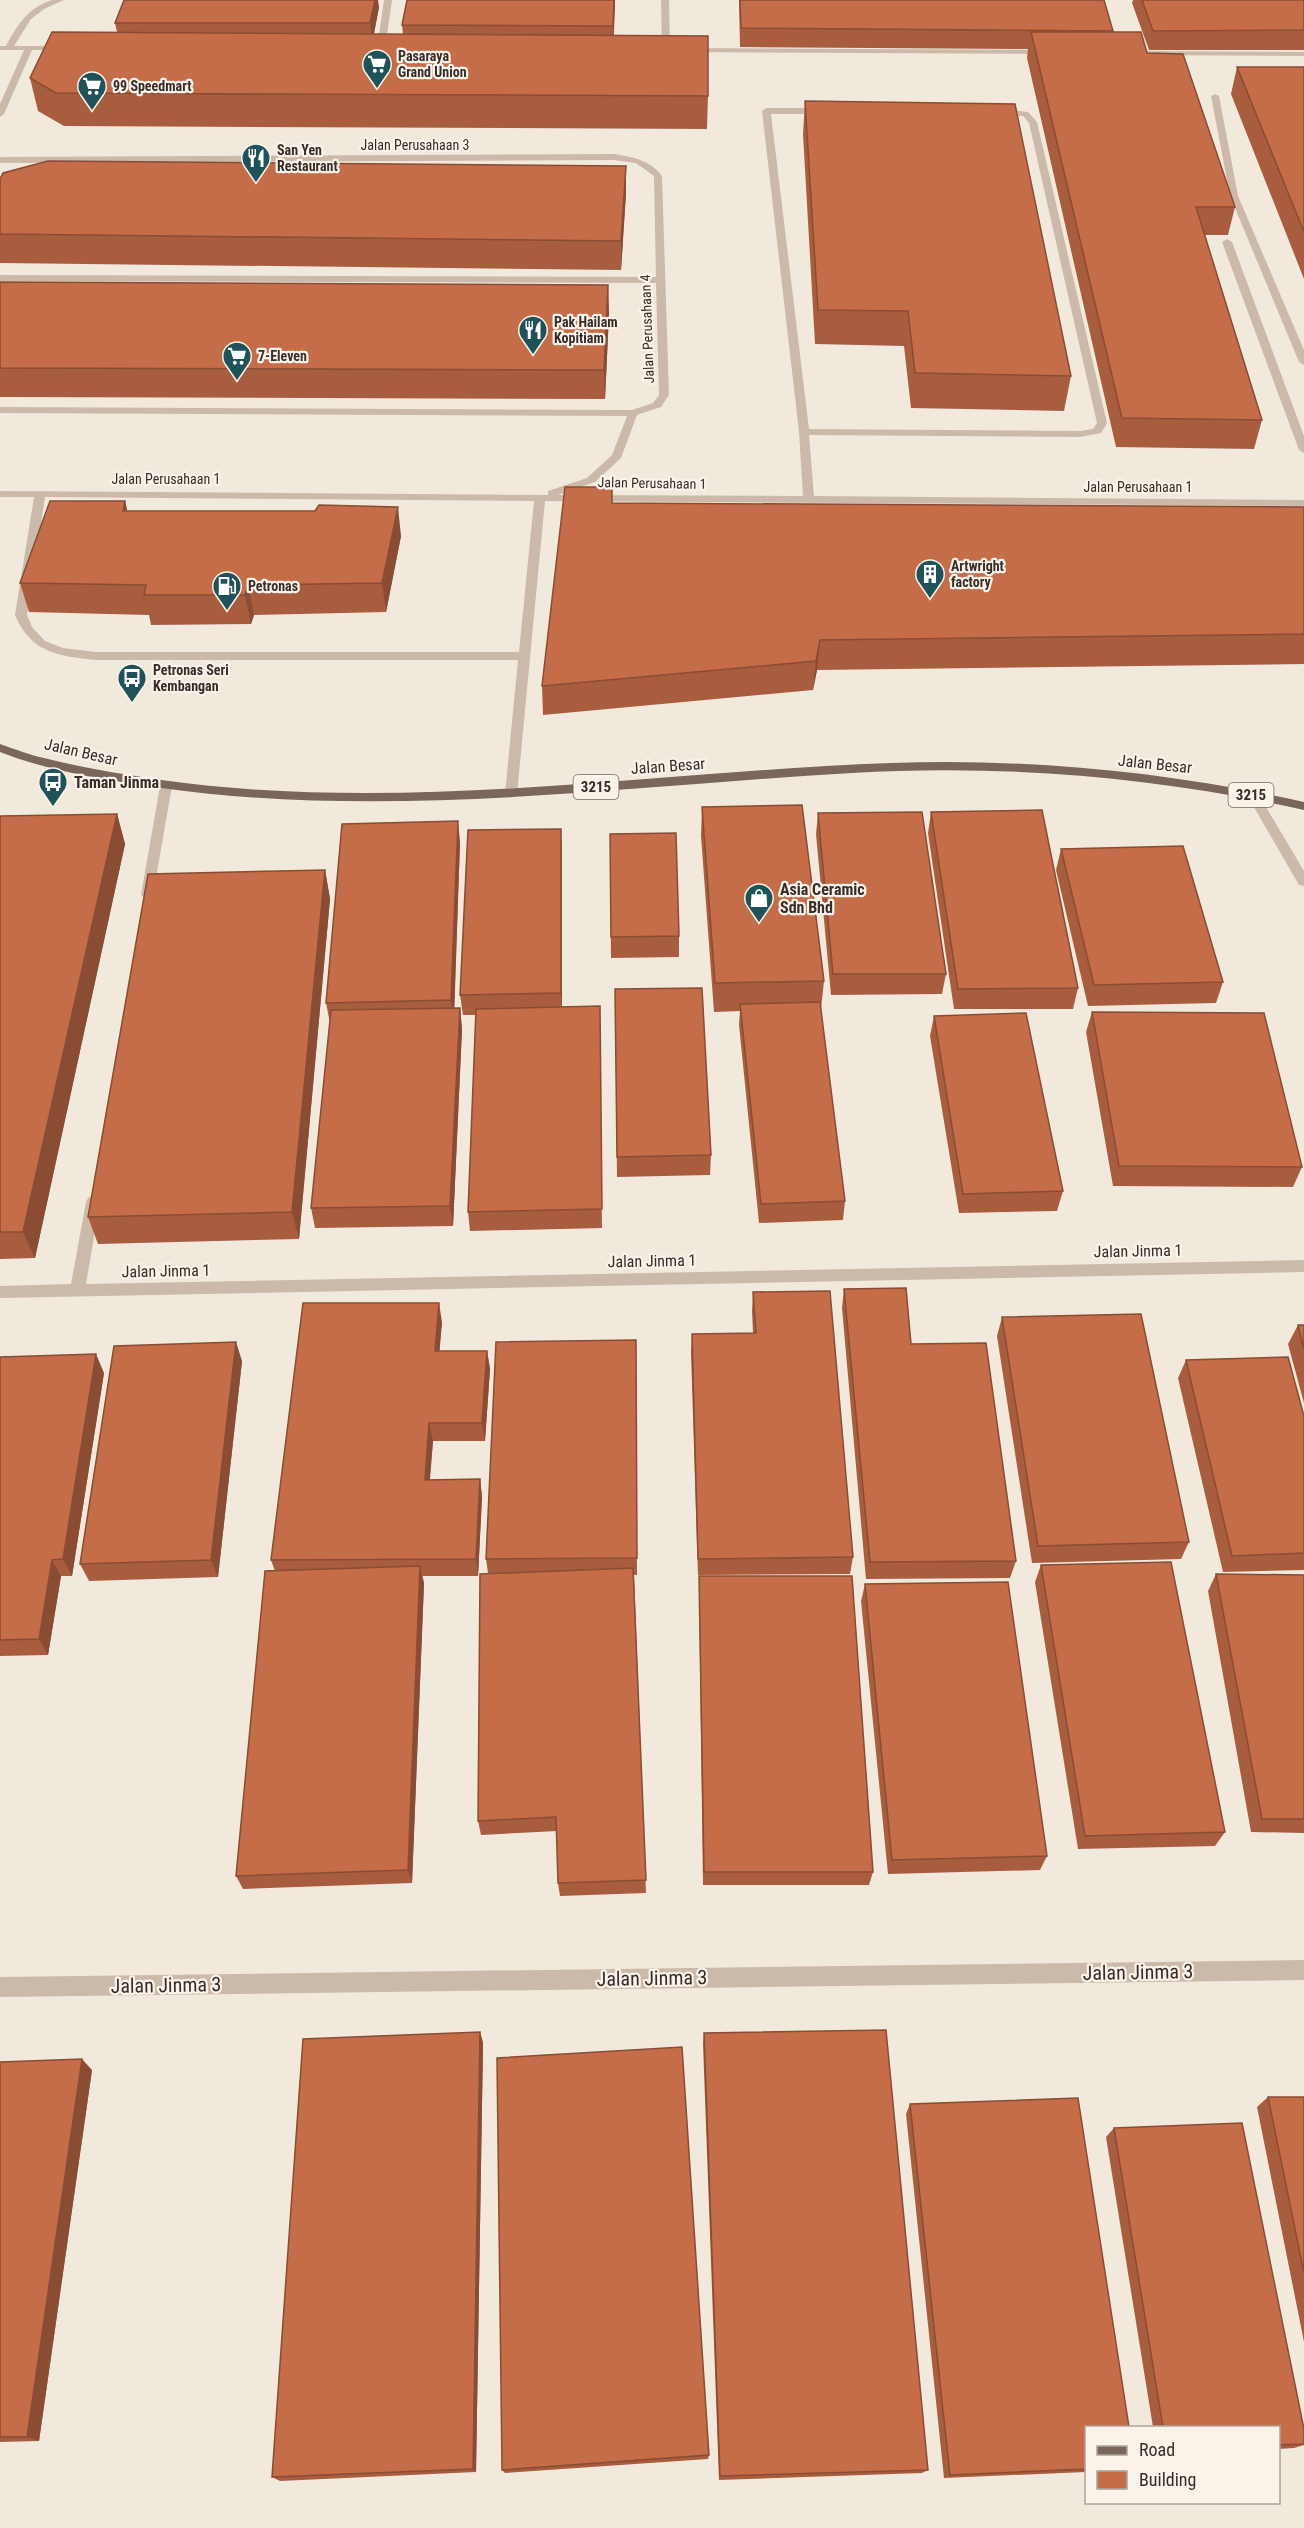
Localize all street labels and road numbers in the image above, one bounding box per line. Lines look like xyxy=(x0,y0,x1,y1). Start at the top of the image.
street label: Jalan Perusahaan 3 xyxy=(361,137,469,153)
street label: Jalan Perusahaan 4 xyxy=(637,274,657,384)
street label: Jalan Perusahaan 1 xyxy=(112,471,220,487)
street label: Jalan Perusahaan 1 xyxy=(597,474,707,492)
street label: Jalan Perusahaan 1 xyxy=(1084,479,1192,495)
street label: Jalan Besar xyxy=(43,734,119,770)
street label: Jalan Besar xyxy=(1117,751,1193,777)
street label: Jalan Besar xyxy=(630,754,706,778)
road number: 3215 xyxy=(574,775,618,799)
road number: 3215 xyxy=(1228,783,1274,807)
street label: Jalan Jinma 1 xyxy=(1094,1241,1182,1261)
street label: Jalan Jinma 1 xyxy=(608,1251,696,1271)
street label: Jalan Jinma 1 xyxy=(122,1261,210,1281)
street label: Jalan Jinma 3 xyxy=(1082,1959,1194,1985)
street label: Jalan Jinma 3 xyxy=(596,1965,708,1991)
street label: Jalan Jinma 3 xyxy=(110,1972,222,1998)

